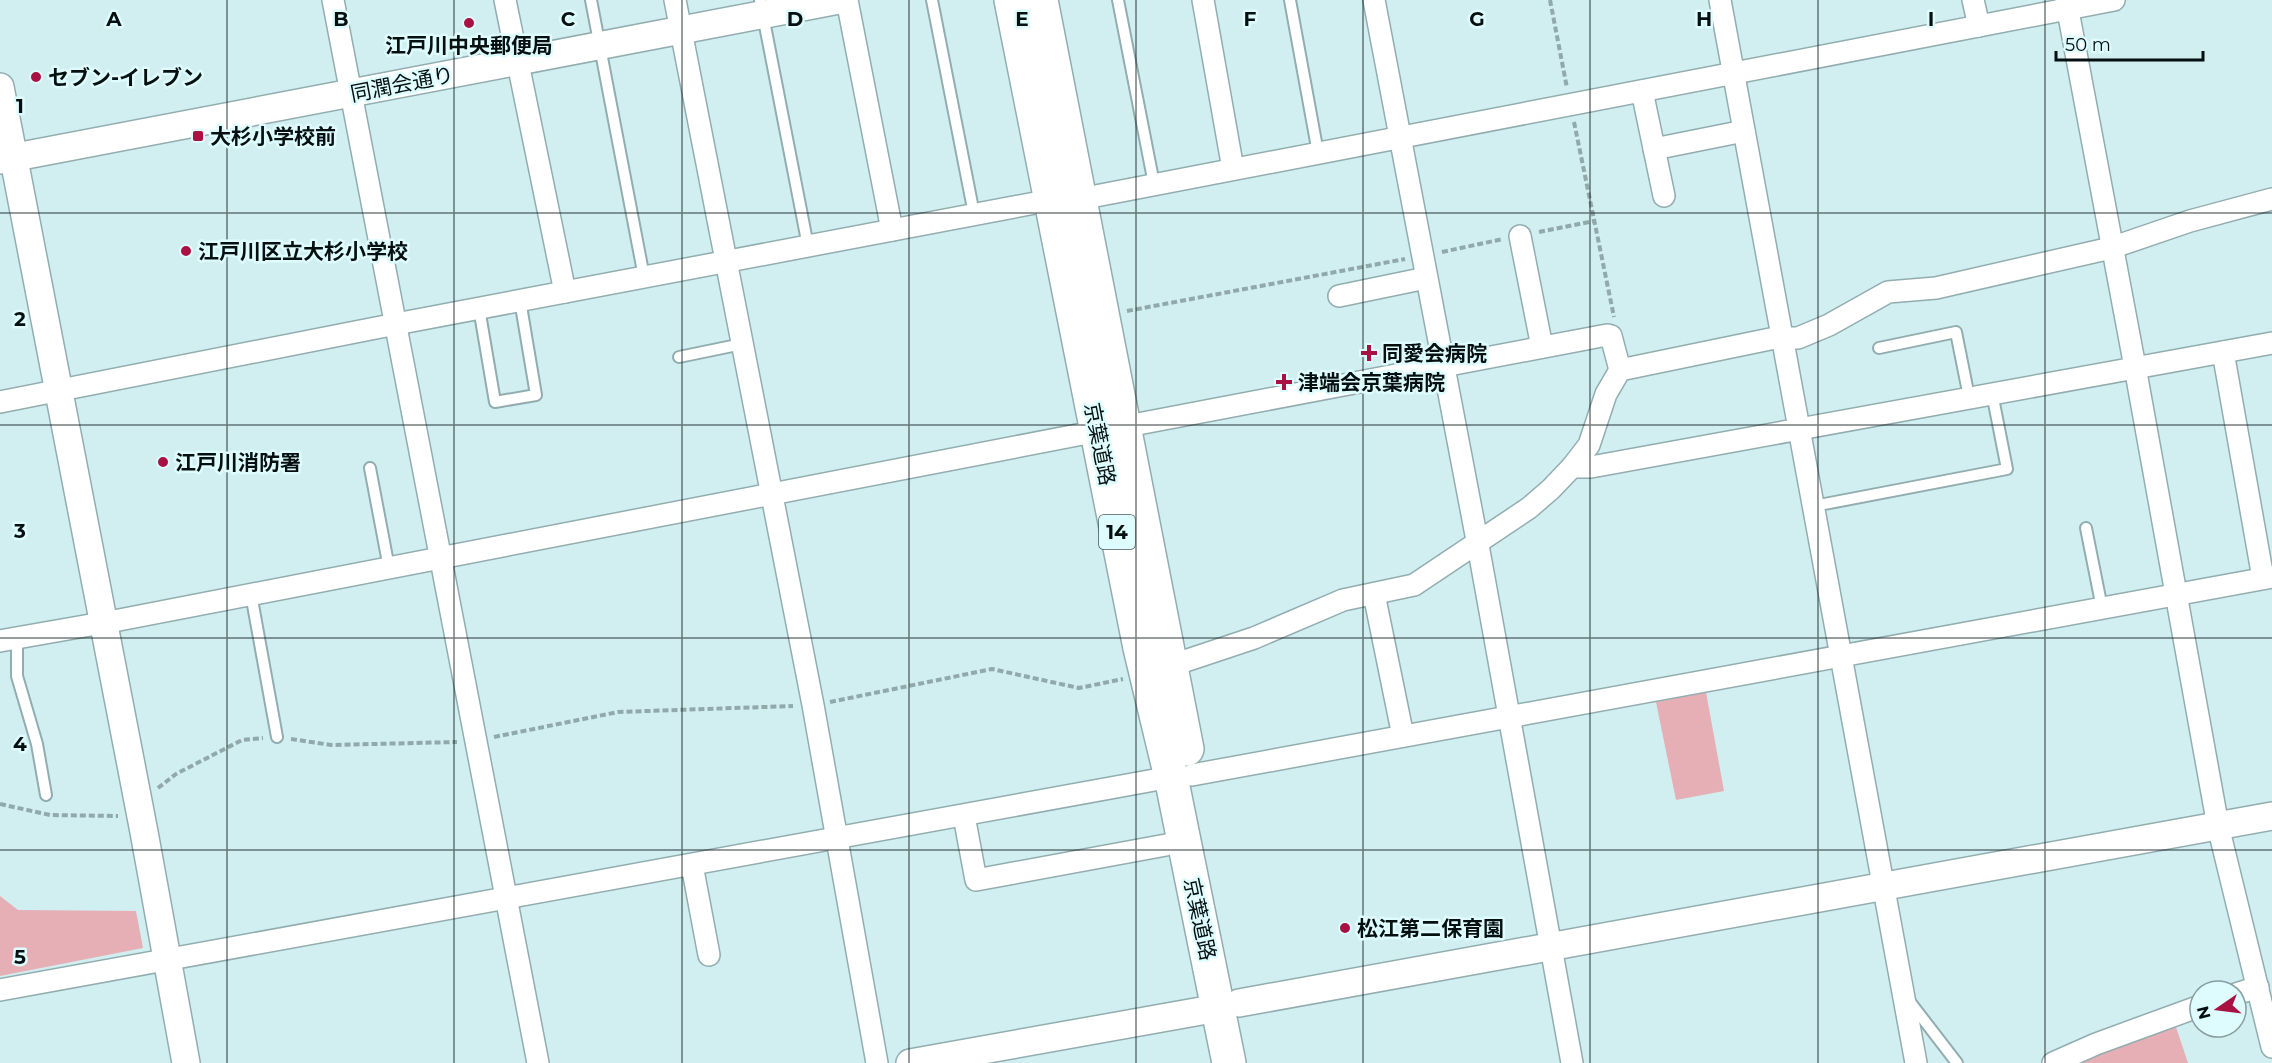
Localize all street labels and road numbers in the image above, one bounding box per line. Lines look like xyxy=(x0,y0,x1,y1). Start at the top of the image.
street label: 同潤会通り xyxy=(348,62,456,106)
street label: 京葉道路 xyxy=(1080,400,1120,488)
road number: 14 xyxy=(1099,515,1135,549)
street label: 京葉道路 xyxy=(1179,875,1221,963)

